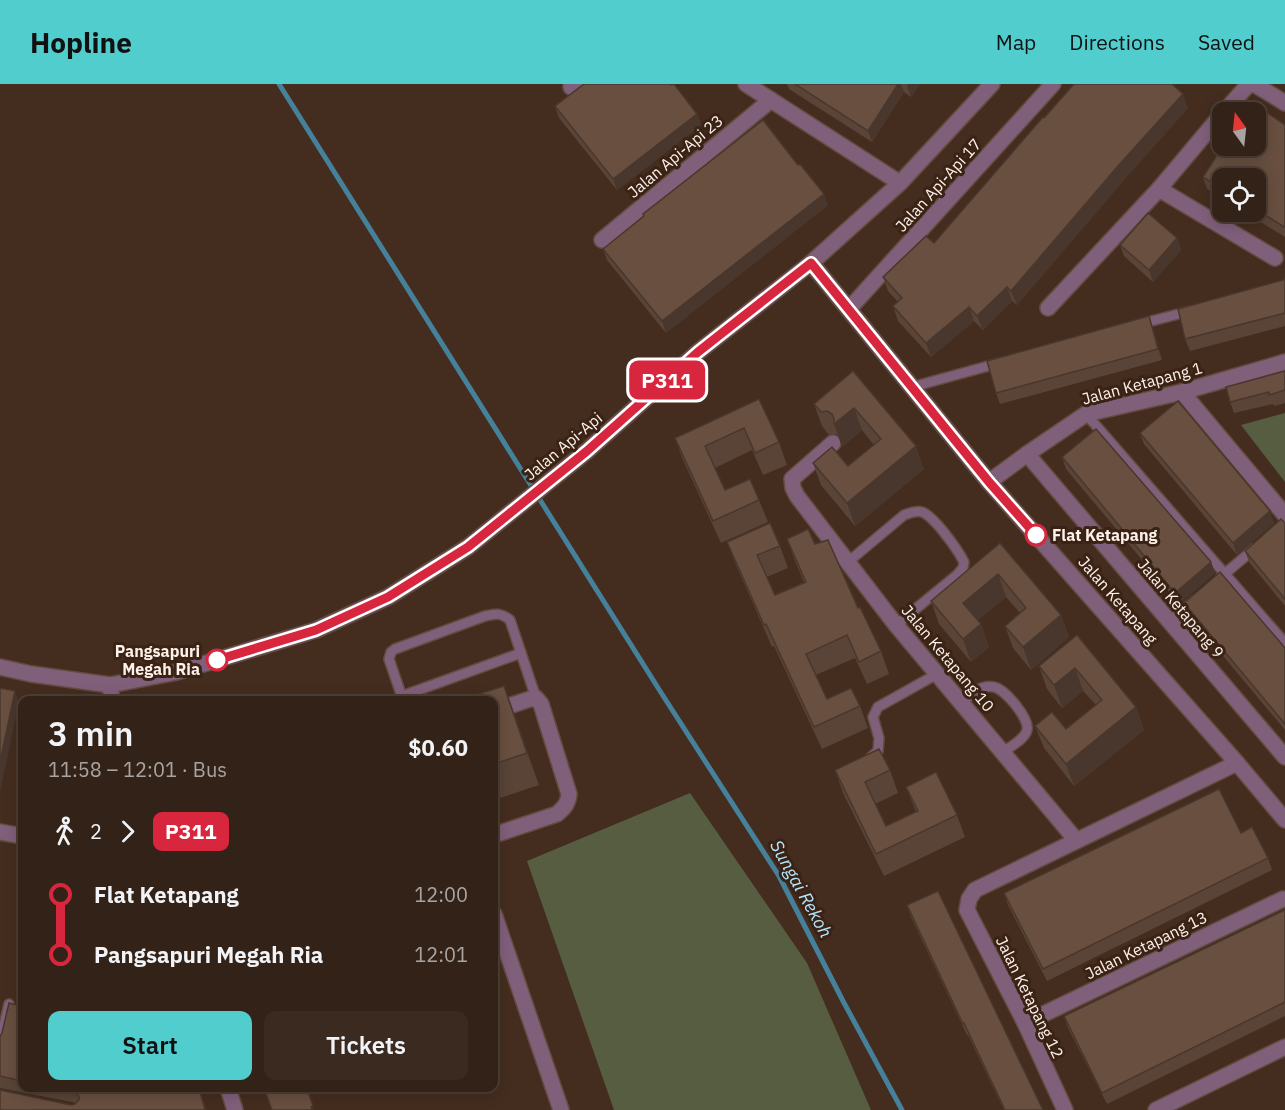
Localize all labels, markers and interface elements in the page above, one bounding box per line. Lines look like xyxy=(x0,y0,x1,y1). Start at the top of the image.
text: Hopline xyxy=(30,24,132,61)
text: Map xyxy=(996,28,1036,56)
text: Directions xyxy=(1069,28,1165,56)
text: Saved xyxy=(1198,28,1255,56)
north arrow xyxy=(1212,102,1266,156)
map controls xyxy=(1212,102,1266,222)
street label: Jalan Api-Api 23 xyxy=(623,110,727,202)
street label: Jalan Api-Api 17 xyxy=(891,134,985,236)
button: locate xyxy=(1212,168,1266,222)
street label: Jalan Ketapang 1 xyxy=(1080,357,1204,409)
line badge: P311 xyxy=(625,360,709,400)
text: P311 xyxy=(641,366,693,394)
street label: Jalan Api-Api xyxy=(520,408,606,484)
marker: Flat Ketapang xyxy=(1025,524,1047,546)
place label: Flat Ketapang xyxy=(1052,525,1157,545)
street label: Jalan Ketapang xyxy=(1074,552,1162,649)
street label: Jalan Ketapang 9 xyxy=(1134,554,1228,662)
street label: Jalan Ketapang 10 xyxy=(897,600,999,716)
place label: Pangsapuri Megah Ria xyxy=(115,641,200,679)
marker: Pangsapuri Megah Ria xyxy=(206,649,228,671)
text: 3 min xyxy=(48,712,133,755)
text: $0.60 xyxy=(408,733,468,762)
text: 11:58 – 12:01 · Bus xyxy=(48,756,227,783)
icon: walk xyxy=(48,815,81,848)
icon: forward xyxy=(111,815,144,848)
text: P311 xyxy=(165,817,217,845)
text: 2 xyxy=(90,818,102,845)
water label: Sungai Rekoh xyxy=(765,836,838,942)
text: Flat Ketapang xyxy=(94,880,239,909)
text: 12:00 xyxy=(414,881,468,908)
street label: Jalan Ketapang 13 xyxy=(1082,907,1210,983)
street label: Jalan Ketapang 12 xyxy=(992,933,1068,1061)
text: Pangsapuri Megah Ria xyxy=(94,940,323,969)
text: 12:01 xyxy=(414,941,468,968)
button: Start xyxy=(48,1011,252,1080)
button: Tickets xyxy=(264,1011,468,1080)

